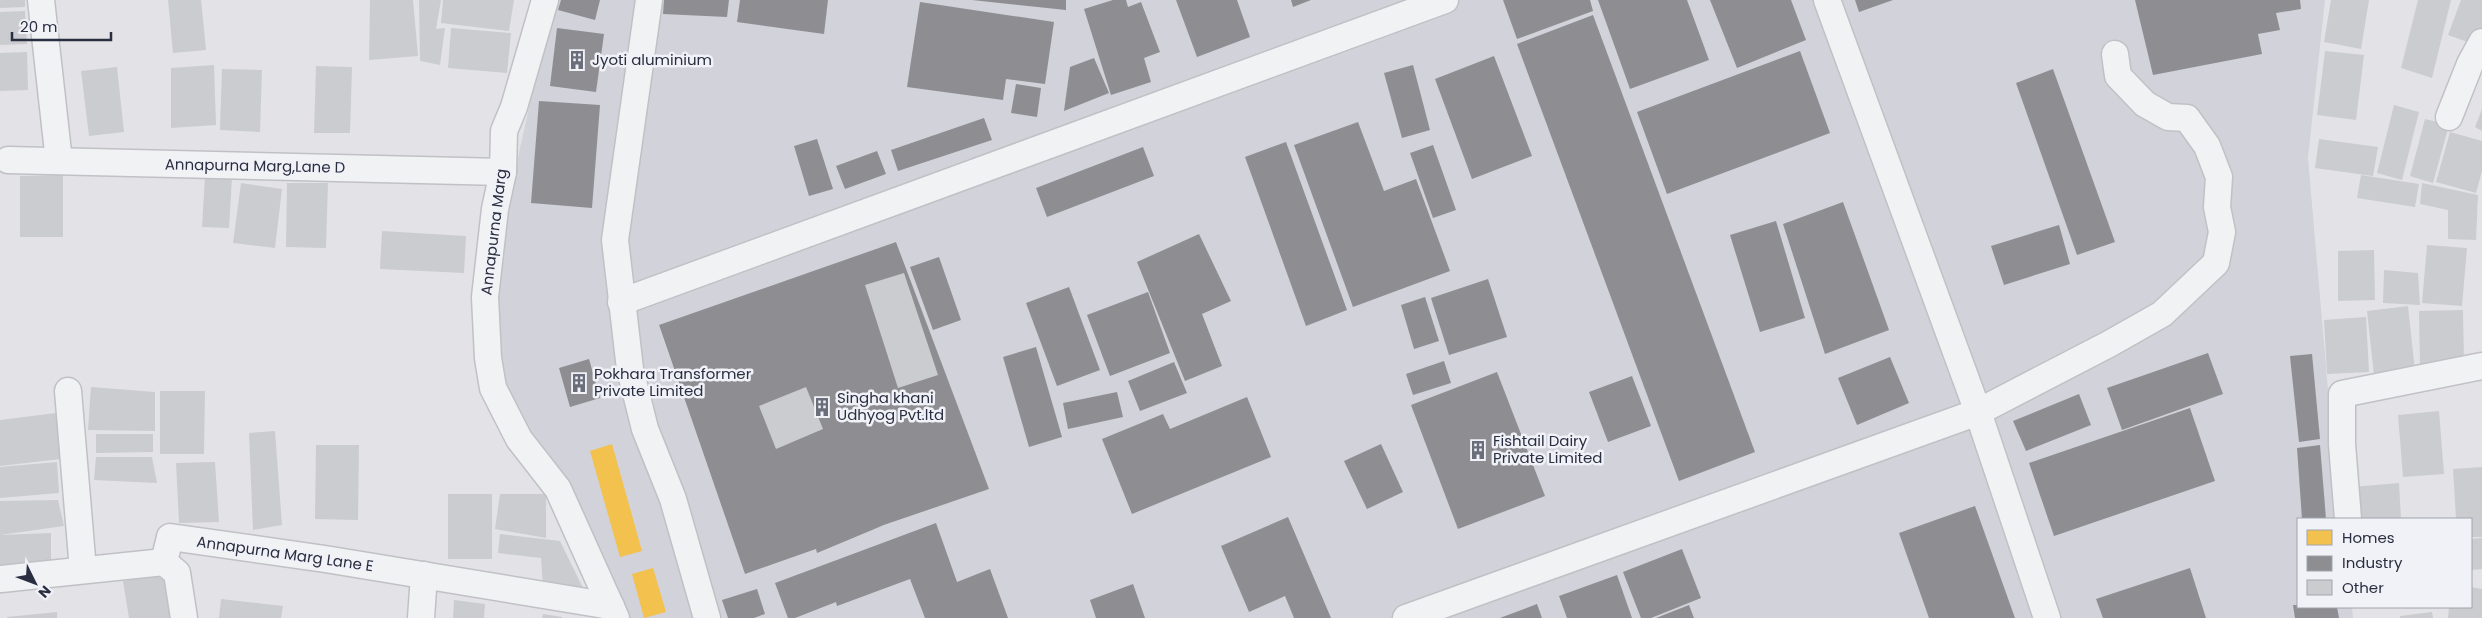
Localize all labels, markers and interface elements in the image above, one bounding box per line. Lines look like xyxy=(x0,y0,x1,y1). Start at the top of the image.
scale bar xyxy=(12,10,111,42)
text: 20 m xyxy=(20,16,58,37)
building icon: Jyoti aluminium xyxy=(566,49,588,71)
place label: Jyoti aluminium xyxy=(592,49,712,70)
street label: Annapurna Marg,Lane D xyxy=(165,153,345,178)
street label: Annapurna Marg xyxy=(475,167,512,296)
place label: Pokhara Transformer Private Limited xyxy=(594,363,752,401)
building icon: Pokhara Transformer Private Limited xyxy=(568,372,590,394)
place label: Singha khani Udhyog Pvt.ltd xyxy=(837,387,944,425)
building icon: Singha khani Udhyog Pvt.ltd xyxy=(811,396,833,418)
place label: Fishtail Dairy Private Limited xyxy=(1493,430,1603,468)
building icon: Fishtail Dairy Private Limited xyxy=(1467,439,1489,461)
legend xyxy=(2297,518,2472,608)
text: Homes xyxy=(2342,527,2395,548)
street label: Annapurna Marg Lane E xyxy=(195,531,375,576)
text: Industry xyxy=(2342,552,2403,573)
north arrow xyxy=(10,558,60,608)
text: Other xyxy=(2342,577,2384,598)
text: N xyxy=(34,581,56,602)

